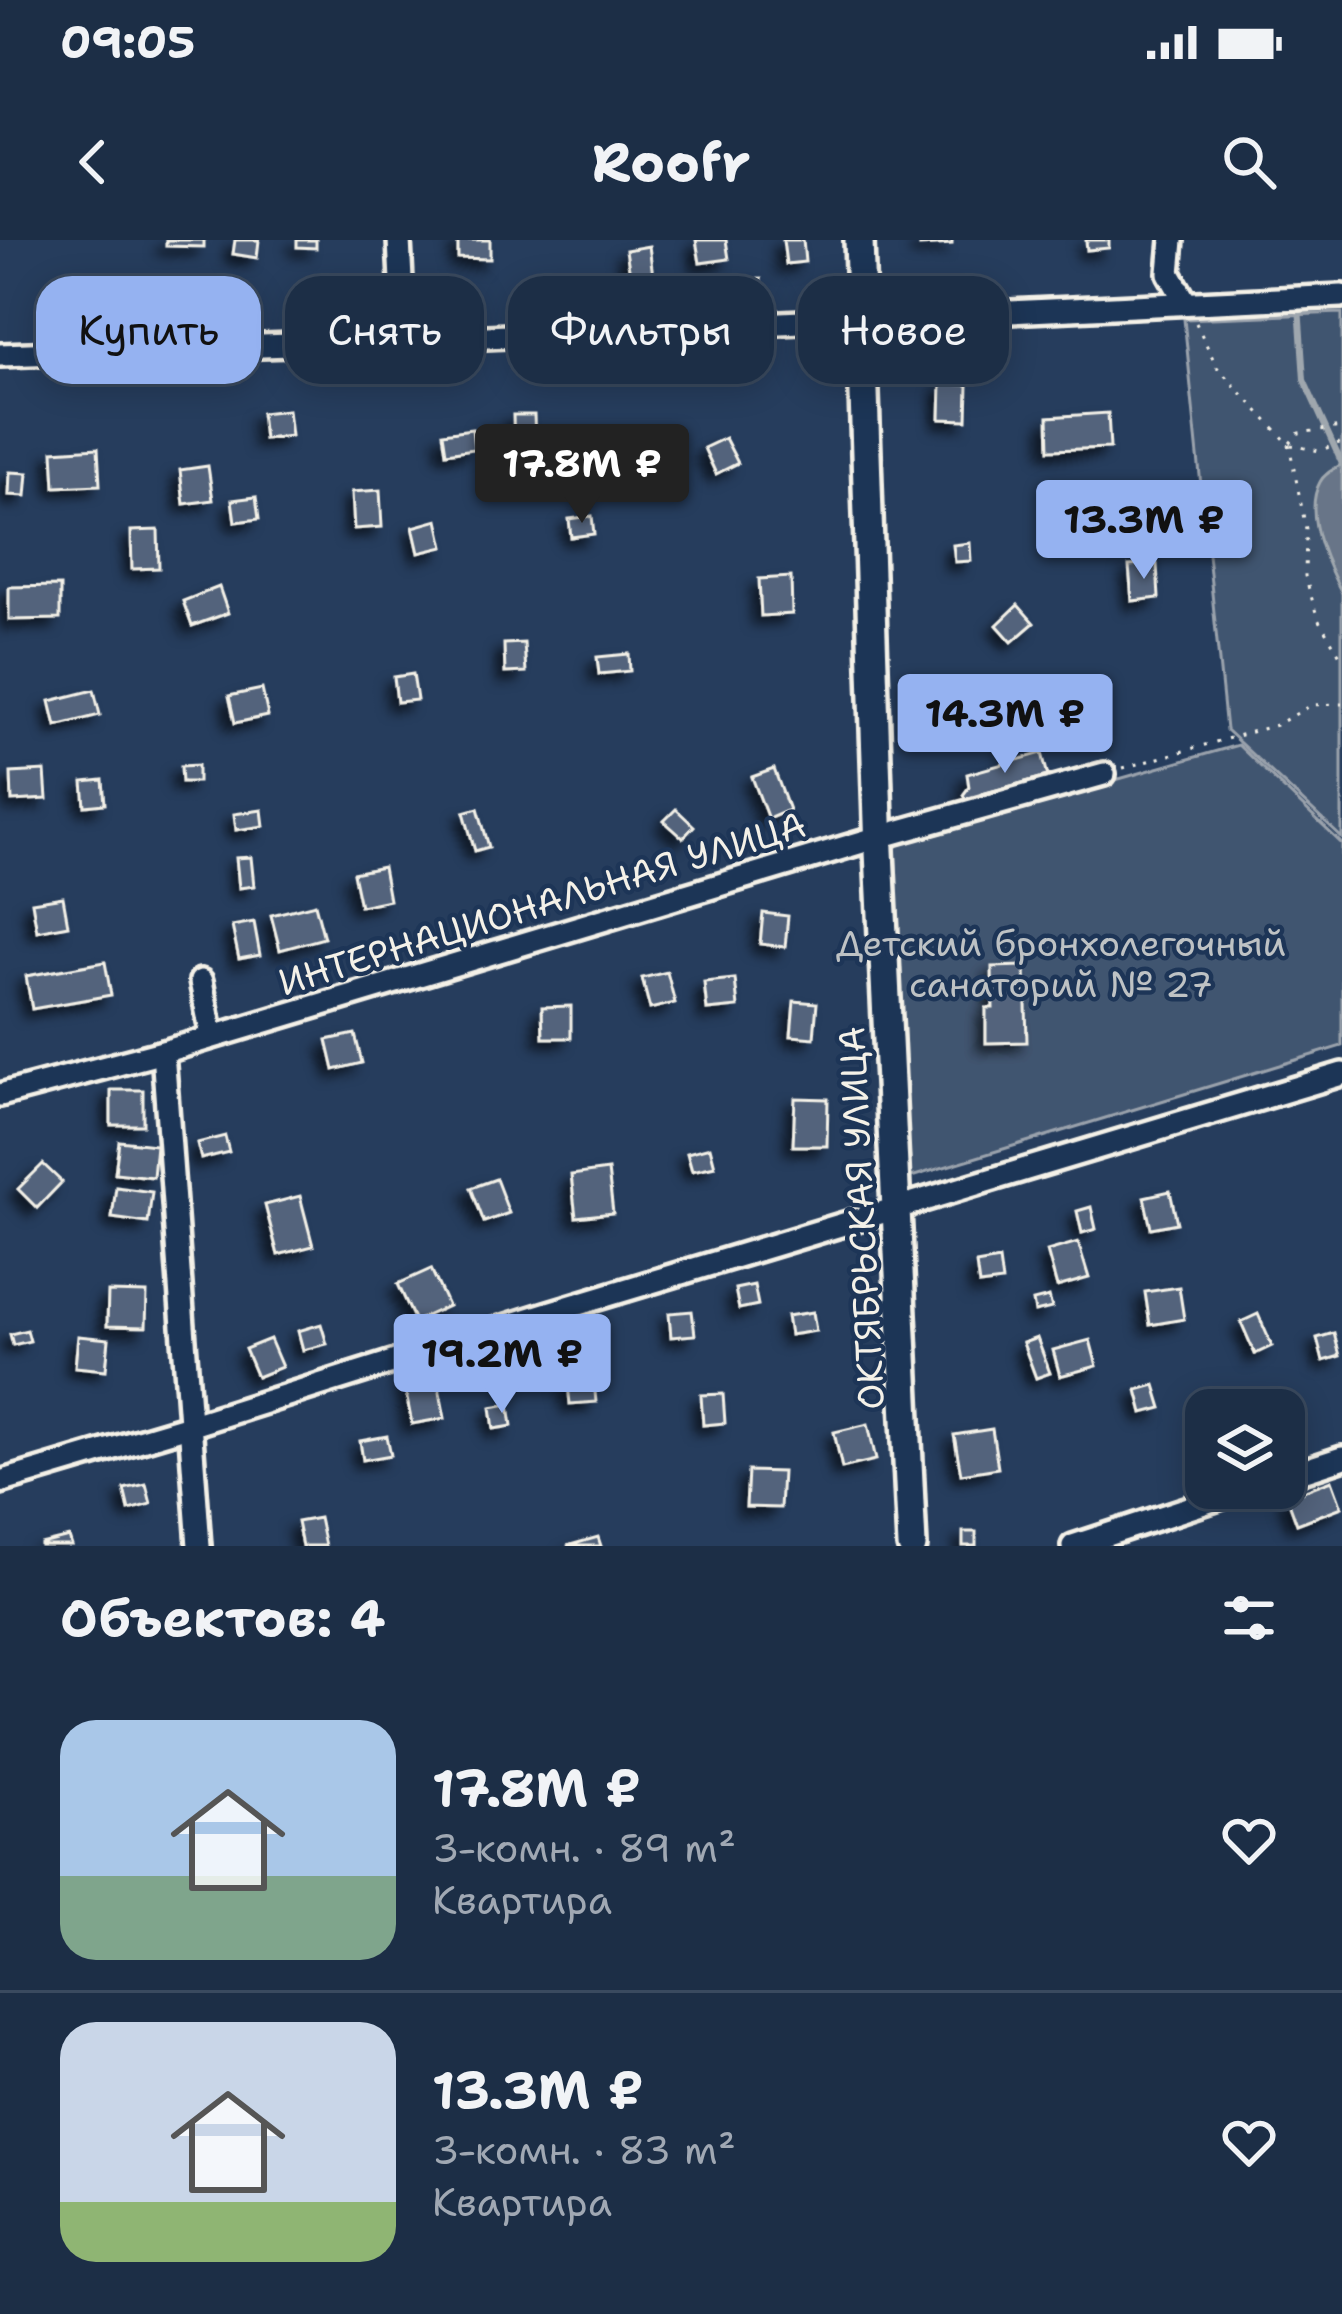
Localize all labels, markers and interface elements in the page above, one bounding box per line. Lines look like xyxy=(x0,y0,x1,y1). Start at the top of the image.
text: 09:05 xyxy=(60,12,195,72)
text: Roofr xyxy=(592,126,750,198)
icon: back xyxy=(60,129,126,195)
icon: search xyxy=(1216,129,1282,195)
chip: Купить xyxy=(36,276,261,384)
chip: Снять xyxy=(285,276,484,384)
chip: Фильтры xyxy=(508,276,774,384)
chip: Новое xyxy=(798,276,1009,384)
pin: 17.8M ₽ xyxy=(471,424,693,526)
text: 17.8M ₽ xyxy=(502,437,662,489)
pin: 13.3M ₽ xyxy=(1033,480,1255,582)
text: 13.3M ₽ xyxy=(1063,493,1225,545)
pin: 14.3M ₽ xyxy=(894,674,1116,776)
text: 14.3M ₽ xyxy=(925,687,1085,739)
street label: ИНТЕРНАЦИОНАЛЬНАЯ УЛИЦА xyxy=(272,800,812,1007)
park label: Детский бронхолегочный санаторий № 27 xyxy=(836,919,1286,1009)
street label: ОКТЯБРЬСКАЯ УЛИЦА xyxy=(827,1025,896,1411)
pin: 19.2M ₽ xyxy=(391,1314,613,1416)
text: 19.2M ₽ xyxy=(421,1327,583,1379)
map controls xyxy=(1185,1389,1305,1509)
button: layers xyxy=(1185,1389,1305,1509)
text: Объектов: 4 xyxy=(60,1584,386,1652)
icon: filters xyxy=(1216,1585,1282,1651)
text: 17.8M ₽ xyxy=(432,1754,641,1822)
icon: home xyxy=(156,1768,300,1912)
icon: heart xyxy=(1216,1807,1282,1873)
text: 3-комн. · 89 m² xyxy=(432,1822,736,1874)
text: Квартира xyxy=(432,1874,612,1926)
text: 13.3M ₽ xyxy=(432,2056,644,2124)
icon: home xyxy=(156,2070,300,2214)
icon: heart xyxy=(1216,2109,1282,2175)
text: 3-комн. · 83 m² xyxy=(432,2124,736,2176)
text: Квартира xyxy=(432,2176,612,2228)

